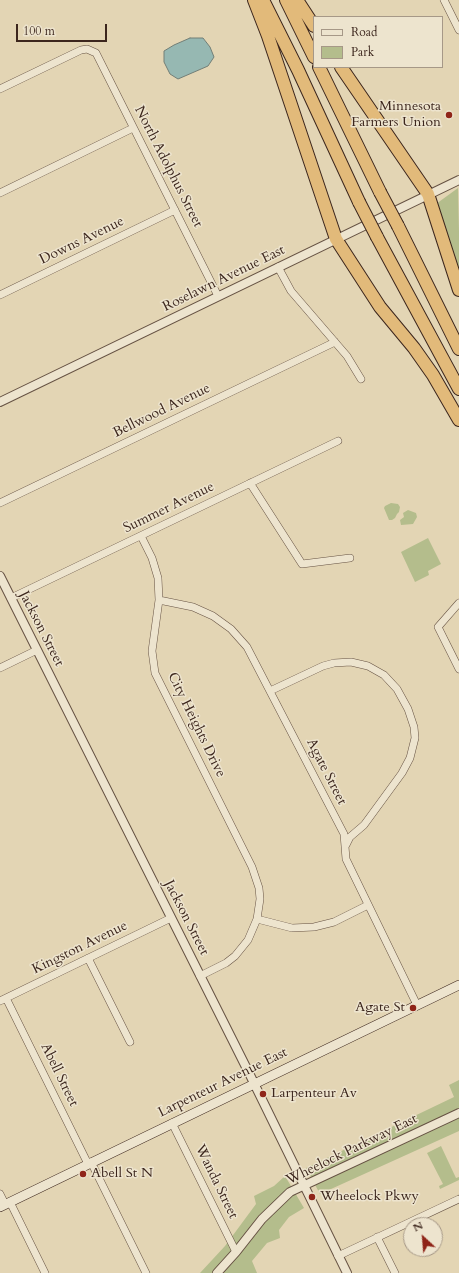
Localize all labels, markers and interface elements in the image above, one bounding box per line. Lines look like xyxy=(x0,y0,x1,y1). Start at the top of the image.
scale bar xyxy=(18,16,109,42)
legend xyxy=(313,16,443,68)
text: 100 m xyxy=(23,23,55,39)
text: Road xyxy=(351,24,377,40)
text: Park xyxy=(351,44,374,60)
place label: Minnesota Farmers Union xyxy=(351,99,441,132)
street label: North Adolphus Street xyxy=(130,104,206,230)
marker: Minnesota Farmers Union xyxy=(444,110,454,120)
street label: Downs Avenue xyxy=(37,213,127,269)
street label: Roselawn Avenue East xyxy=(160,242,288,316)
street label: Bellwood Avenue xyxy=(111,380,213,442)
street label: Summer Avenue xyxy=(121,479,217,537)
street label: Jackson Street xyxy=(15,589,67,669)
street label: City Heights Drive xyxy=(163,670,229,780)
street label: Agate Street xyxy=(302,736,350,808)
street label: Jackson Street xyxy=(160,878,212,958)
street label: Kingston Avenue xyxy=(30,918,130,978)
place label: Agate St xyxy=(355,1000,405,1016)
marker: Agate St xyxy=(408,1003,418,1013)
street label: Abell Street xyxy=(36,1041,82,1109)
street label: Larpenteur Avenue East xyxy=(156,1044,290,1122)
place label: Larpenteur Av xyxy=(271,1086,357,1102)
marker: Larpenteur Av xyxy=(258,1089,268,1099)
street label: Wheelock Parkway East xyxy=(284,1111,420,1189)
street label: Wanda Street xyxy=(191,1142,241,1222)
place label: Abell St N xyxy=(91,1166,153,1182)
marker: Abell St N xyxy=(78,1169,88,1179)
place label: Wheelock Pkwy xyxy=(320,1189,419,1205)
marker: Wheelock Pkwy xyxy=(307,1192,317,1202)
north arrow xyxy=(403,1217,443,1257)
text: N xyxy=(410,1218,426,1236)

